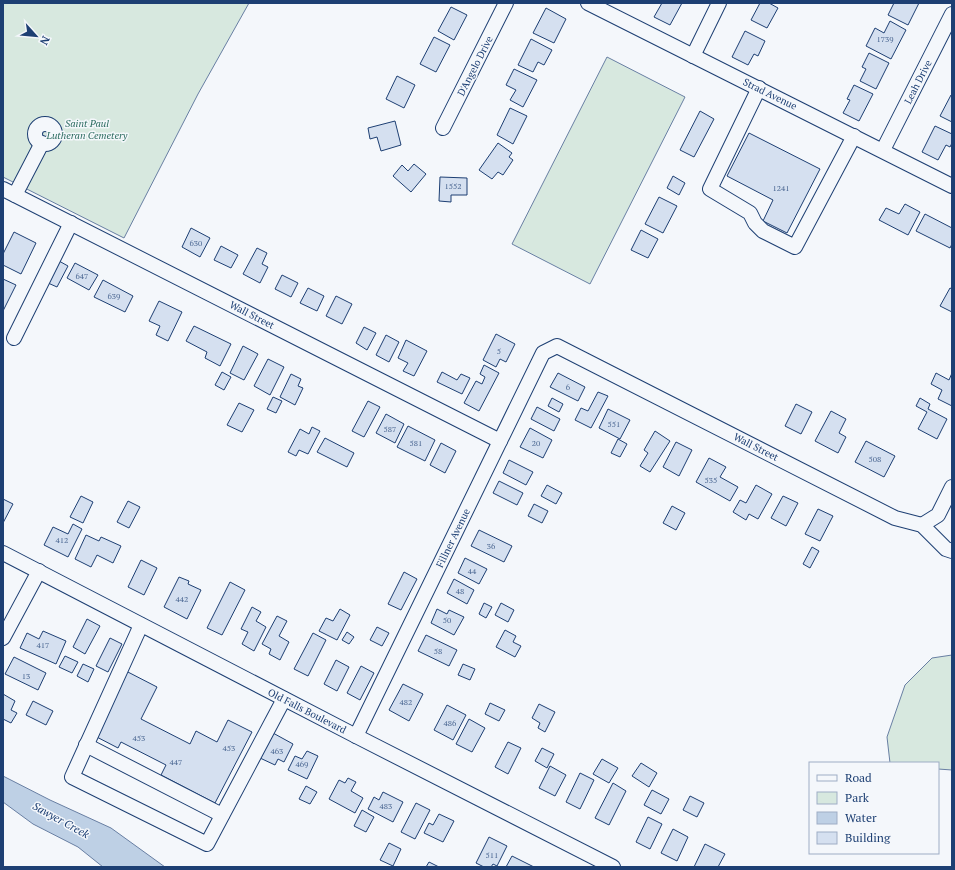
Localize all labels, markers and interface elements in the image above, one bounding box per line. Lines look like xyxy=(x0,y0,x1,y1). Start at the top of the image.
north arrow xyxy=(16,16,56,56)
text: N xyxy=(36,34,53,48)
street label: D'Angelo Drive xyxy=(454,34,496,98)
house number: 1739 xyxy=(876,34,894,44)
street label: Leah Drive xyxy=(901,58,935,106)
street label: Strad Avenue xyxy=(741,75,799,113)
park label: Saint Paul Lutheran Cemetery xyxy=(46,117,128,142)
house number: 1552 xyxy=(444,181,462,191)
house number: 1241 xyxy=(772,183,790,193)
house number: 630 xyxy=(190,238,202,248)
house number: 647 xyxy=(76,271,88,281)
house number: 639 xyxy=(108,291,120,301)
street label: Wall Street xyxy=(227,298,277,332)
house number: 5 xyxy=(497,346,501,356)
house number: 6 xyxy=(566,382,571,392)
house number: 551 xyxy=(608,419,620,429)
house number: 587 xyxy=(384,424,396,434)
street label: Wall Street xyxy=(731,430,781,464)
house number: 581 xyxy=(410,438,422,448)
house number: 20 xyxy=(532,438,540,448)
house number: 508 xyxy=(869,454,881,464)
house number: 535 xyxy=(705,475,717,485)
street label: Fillner Avenue xyxy=(433,506,473,570)
house number: 412 xyxy=(56,535,68,545)
house number: 36 xyxy=(487,541,496,551)
house number: 44 xyxy=(468,566,477,576)
house number: 48 xyxy=(456,586,464,596)
house number: 442 xyxy=(176,594,188,604)
house number: 50 xyxy=(443,615,451,625)
house number: 417 xyxy=(37,640,49,650)
house number: 58 xyxy=(434,646,442,656)
house number: 13 xyxy=(22,671,30,681)
street label: Old Falls Boulevard xyxy=(266,686,349,737)
house number: 482 xyxy=(400,697,412,707)
house number: 486 xyxy=(444,718,457,728)
house number: 453 xyxy=(133,733,145,743)
house number: 453 xyxy=(223,743,235,753)
house number: 463 xyxy=(271,746,283,756)
house number: 447 xyxy=(170,757,182,767)
house number: 469 xyxy=(296,759,308,769)
legend xyxy=(809,762,939,854)
text: Road xyxy=(845,770,872,785)
text: Park xyxy=(845,790,870,805)
water label: Sawyer Creek xyxy=(30,799,92,842)
house number: 483 xyxy=(380,801,392,811)
text: Water xyxy=(845,810,877,825)
text: Building xyxy=(845,830,891,845)
house number: 511 xyxy=(486,850,498,860)

